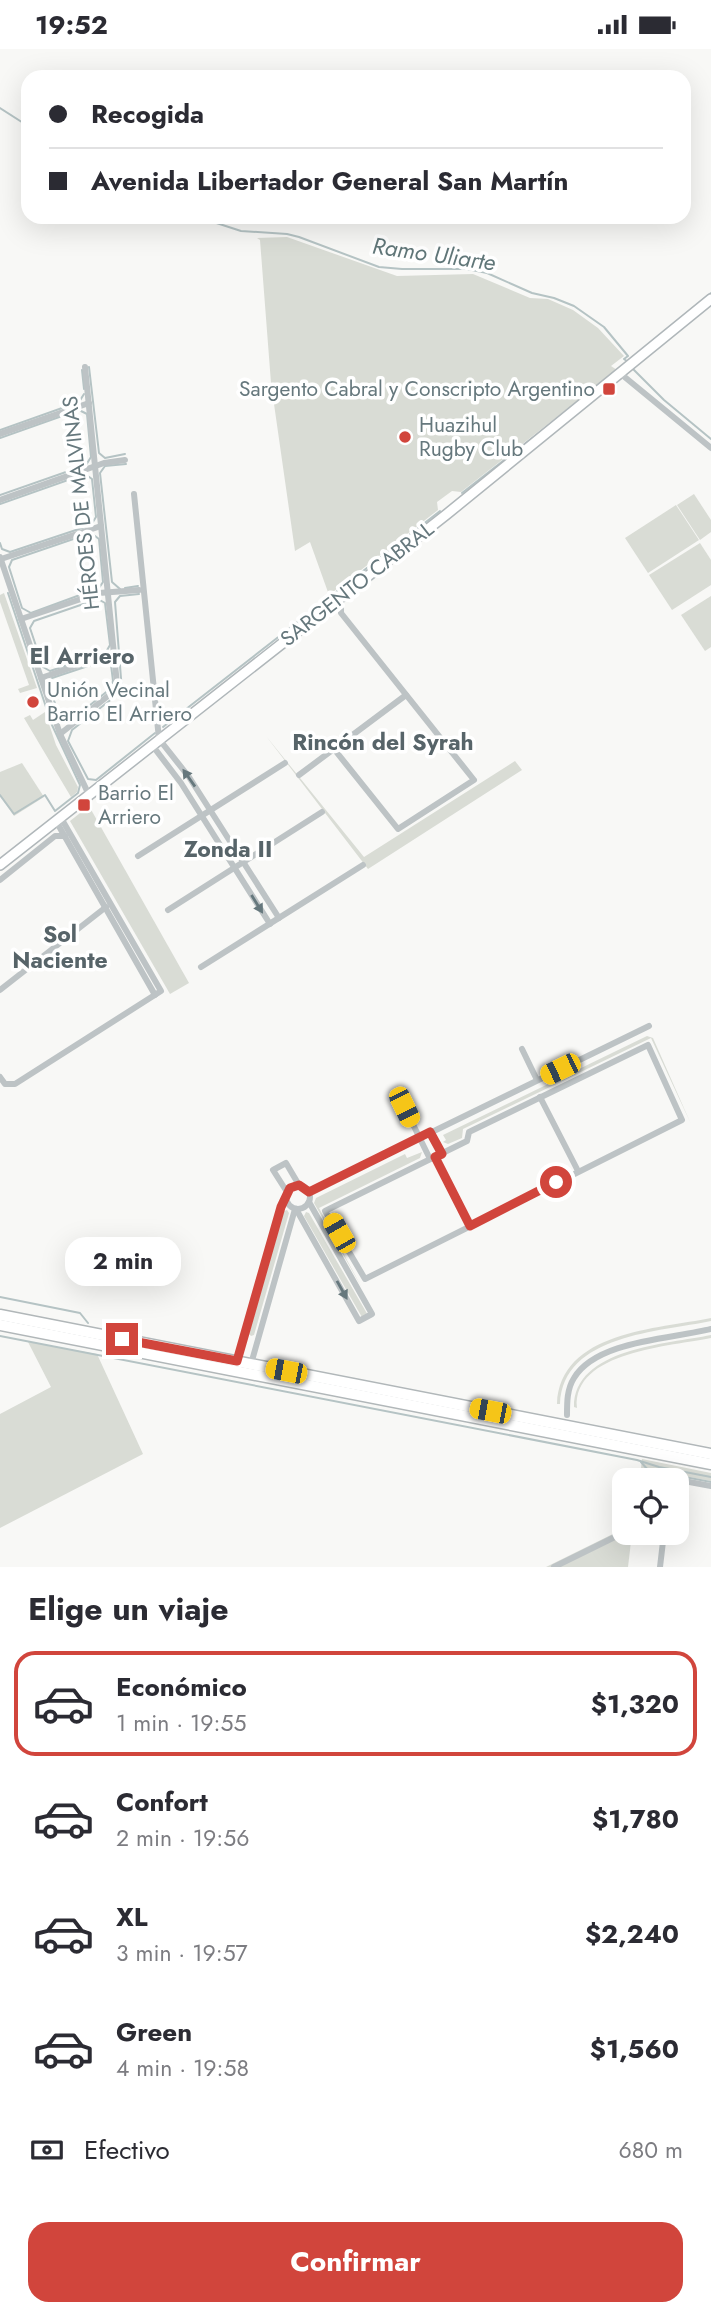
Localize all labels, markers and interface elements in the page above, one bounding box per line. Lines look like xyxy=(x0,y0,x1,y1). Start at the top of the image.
text: 19:52 xyxy=(35,6,108,44)
text: Recogida xyxy=(91,95,204,133)
text: Avenida Libertador General San Martín xyxy=(91,162,568,200)
water label: Ramo Uliarte xyxy=(370,229,498,280)
place label: Sargento Cabral y Conscripto Argentino xyxy=(239,374,595,404)
marker: Sargento Cabral y Conscripto Argentino xyxy=(601,381,617,397)
street label: HÉROES DE MALVINAS xyxy=(55,394,107,612)
place label: Huazihul Rugby Club xyxy=(419,410,523,464)
marker: Huazihul Rugby Club xyxy=(397,429,413,445)
street label: SARGENTO CABRAL xyxy=(274,514,441,654)
district label: El Arriero xyxy=(30,639,135,673)
place label: Unión Vecinal Barrio El Arriero xyxy=(47,675,192,729)
marker: Unión Vecinal Barrio El Arriero xyxy=(25,694,41,710)
district label: Rincón del Syrah xyxy=(292,725,474,759)
one-way arrow xyxy=(182,769,196,787)
place label: Barrio El Arriero xyxy=(98,778,174,832)
marker: Barrio El Arriero xyxy=(76,797,92,813)
district label: Zonda II xyxy=(184,832,272,866)
one-way arrow xyxy=(251,894,264,914)
district label: Sol Naciente xyxy=(12,917,108,977)
car xyxy=(537,1050,584,1088)
car xyxy=(386,1084,423,1130)
route start xyxy=(540,1166,572,1198)
car xyxy=(320,1210,359,1256)
callout: 2 min xyxy=(64,1237,180,1287)
text: 2 min xyxy=(93,1244,153,1278)
one-way arrow xyxy=(336,1280,348,1300)
route end xyxy=(106,1323,138,1355)
car xyxy=(264,1357,309,1385)
car xyxy=(468,1397,513,1425)
map controls xyxy=(612,1468,689,1545)
button: locate xyxy=(612,1468,689,1545)
text: Elige un viaje xyxy=(28,1586,229,1632)
text: Económico xyxy=(116,1668,247,1706)
icon: car xyxy=(32,1672,95,1735)
text: $1,320 xyxy=(591,1685,679,1723)
text: 1 min · 19:55 xyxy=(116,1706,246,1740)
text: Confort xyxy=(116,1783,208,1821)
icon: car xyxy=(32,1787,95,1850)
text: $1,780 xyxy=(592,1800,679,1838)
text: 2 min · 19:56 xyxy=(116,1821,249,1855)
text: XL xyxy=(116,1898,148,1936)
icon: car xyxy=(32,1902,95,1965)
text: $2,240 xyxy=(585,1915,679,1953)
text: 3 min · 19:57 xyxy=(116,1936,248,1970)
text: Green xyxy=(116,2013,192,2051)
icon: car xyxy=(32,2017,95,2080)
text: $1,560 xyxy=(590,2030,679,2068)
text: 4 min · 19:58 xyxy=(116,2051,249,2085)
icon: cash xyxy=(28,2131,66,2169)
text: Efectivo xyxy=(84,2131,170,2169)
text: 680 m xyxy=(619,2133,683,2167)
button: Confirmar xyxy=(28,2222,683,2302)

